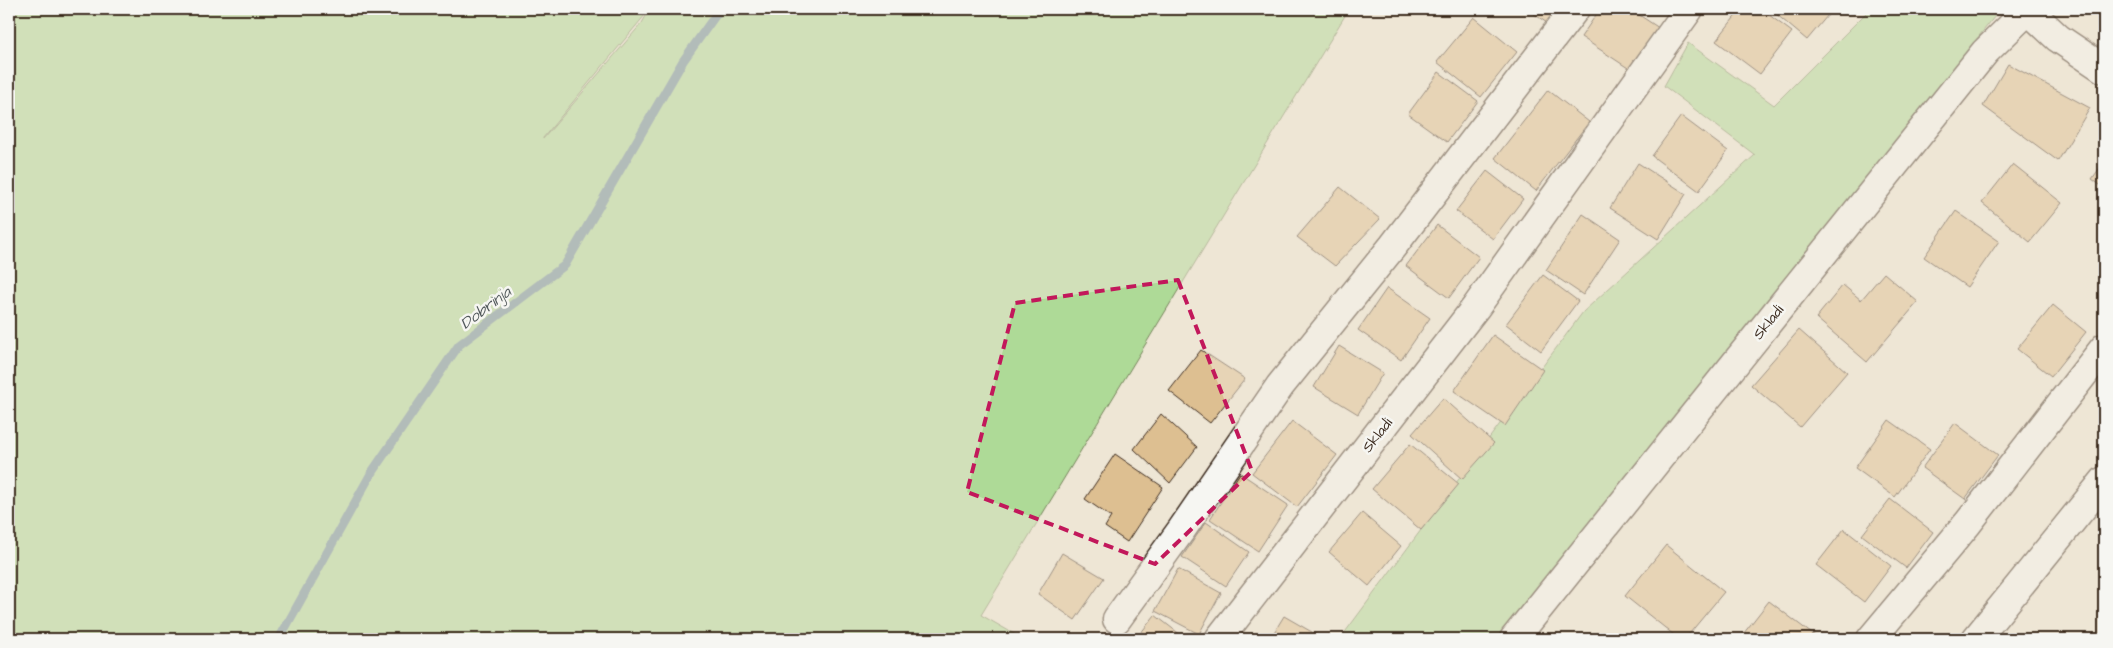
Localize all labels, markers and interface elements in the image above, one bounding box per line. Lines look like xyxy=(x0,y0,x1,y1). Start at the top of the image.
water label: Dobrinja xyxy=(456,281,516,334)
street label: Skladi xyxy=(1748,300,1789,344)
street label: Skladi xyxy=(1357,413,1398,457)

